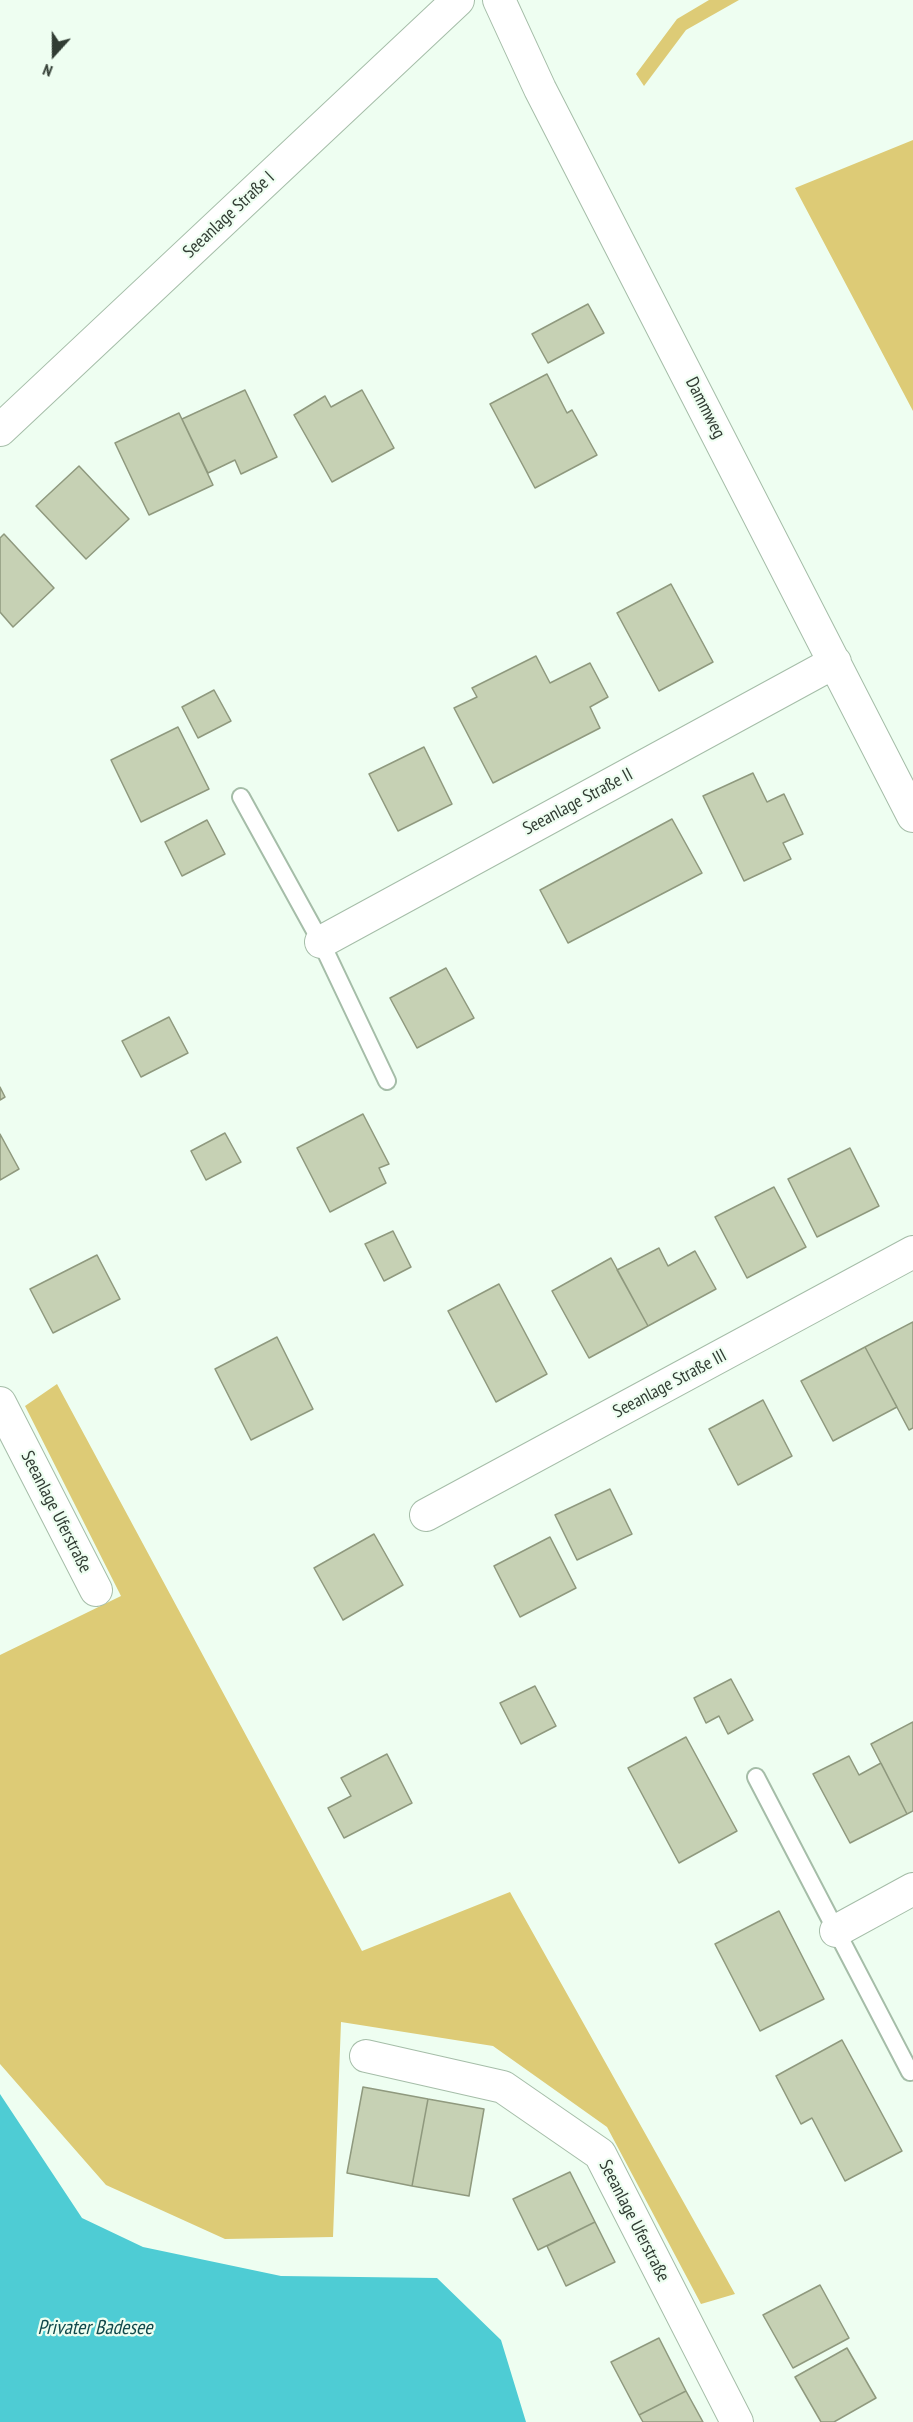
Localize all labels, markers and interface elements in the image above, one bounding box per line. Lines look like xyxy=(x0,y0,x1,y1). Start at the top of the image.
north arrow xyxy=(24,24,84,84)
text: N xyxy=(40,60,55,82)
street label: Seeanlage Straße I xyxy=(179,167,279,263)
street label: Dammweg xyxy=(680,374,730,442)
street label: Seeanlage Straße II xyxy=(519,764,637,840)
street label: Seeanlage Straße III xyxy=(610,1345,730,1423)
street label: Seeanlage Uferstraße xyxy=(16,1448,96,1576)
street label: Seeanlage Uferstraße xyxy=(594,2157,674,2285)
water label: Privater Badesee xyxy=(38,2316,152,2340)

